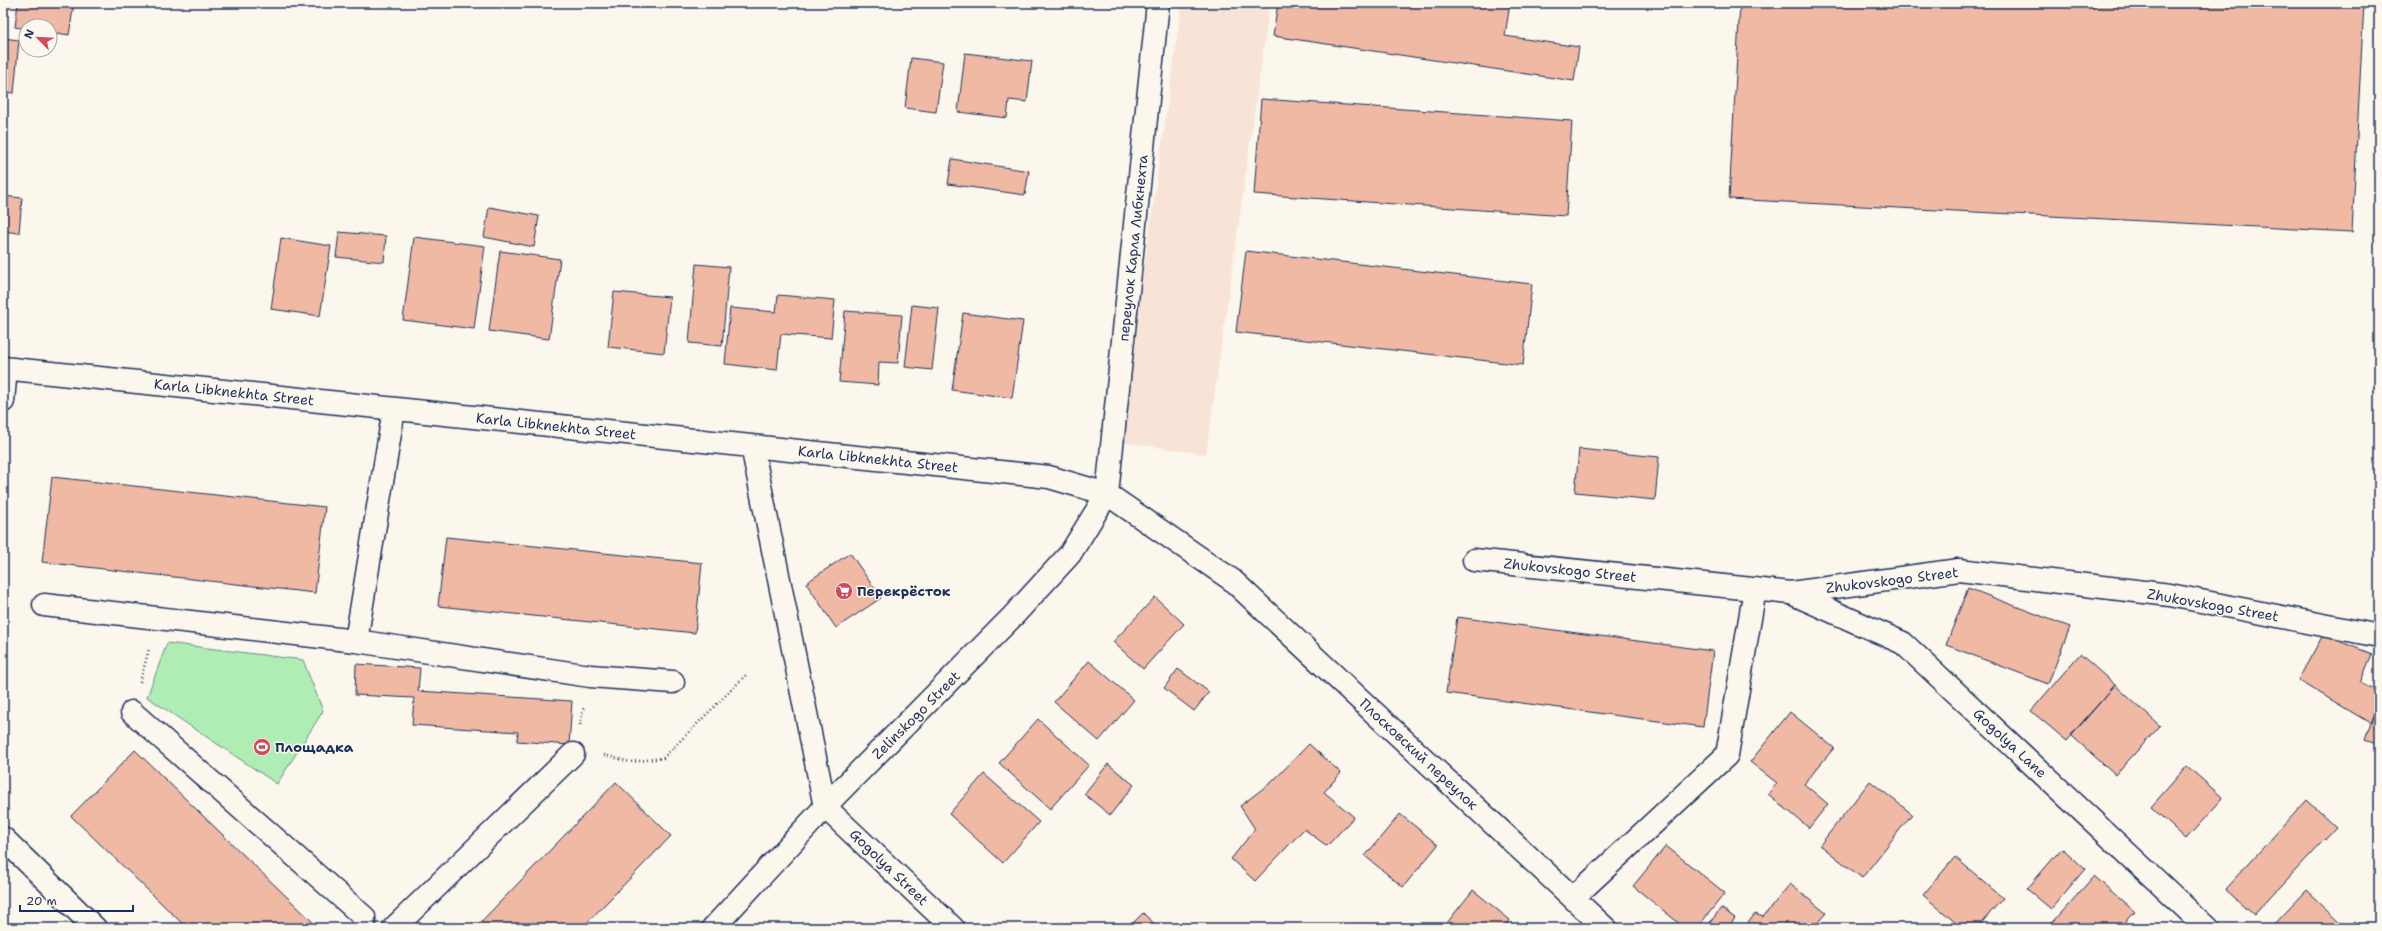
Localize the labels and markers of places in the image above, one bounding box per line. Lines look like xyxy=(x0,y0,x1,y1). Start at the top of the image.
supermarket icon: Перекрёсток xyxy=(834,581,854,601)
place label: Перекрёсток xyxy=(857,582,951,600)
sports icon: Площадка xyxy=(252,737,272,757)
place label: Площадка xyxy=(275,738,354,756)

